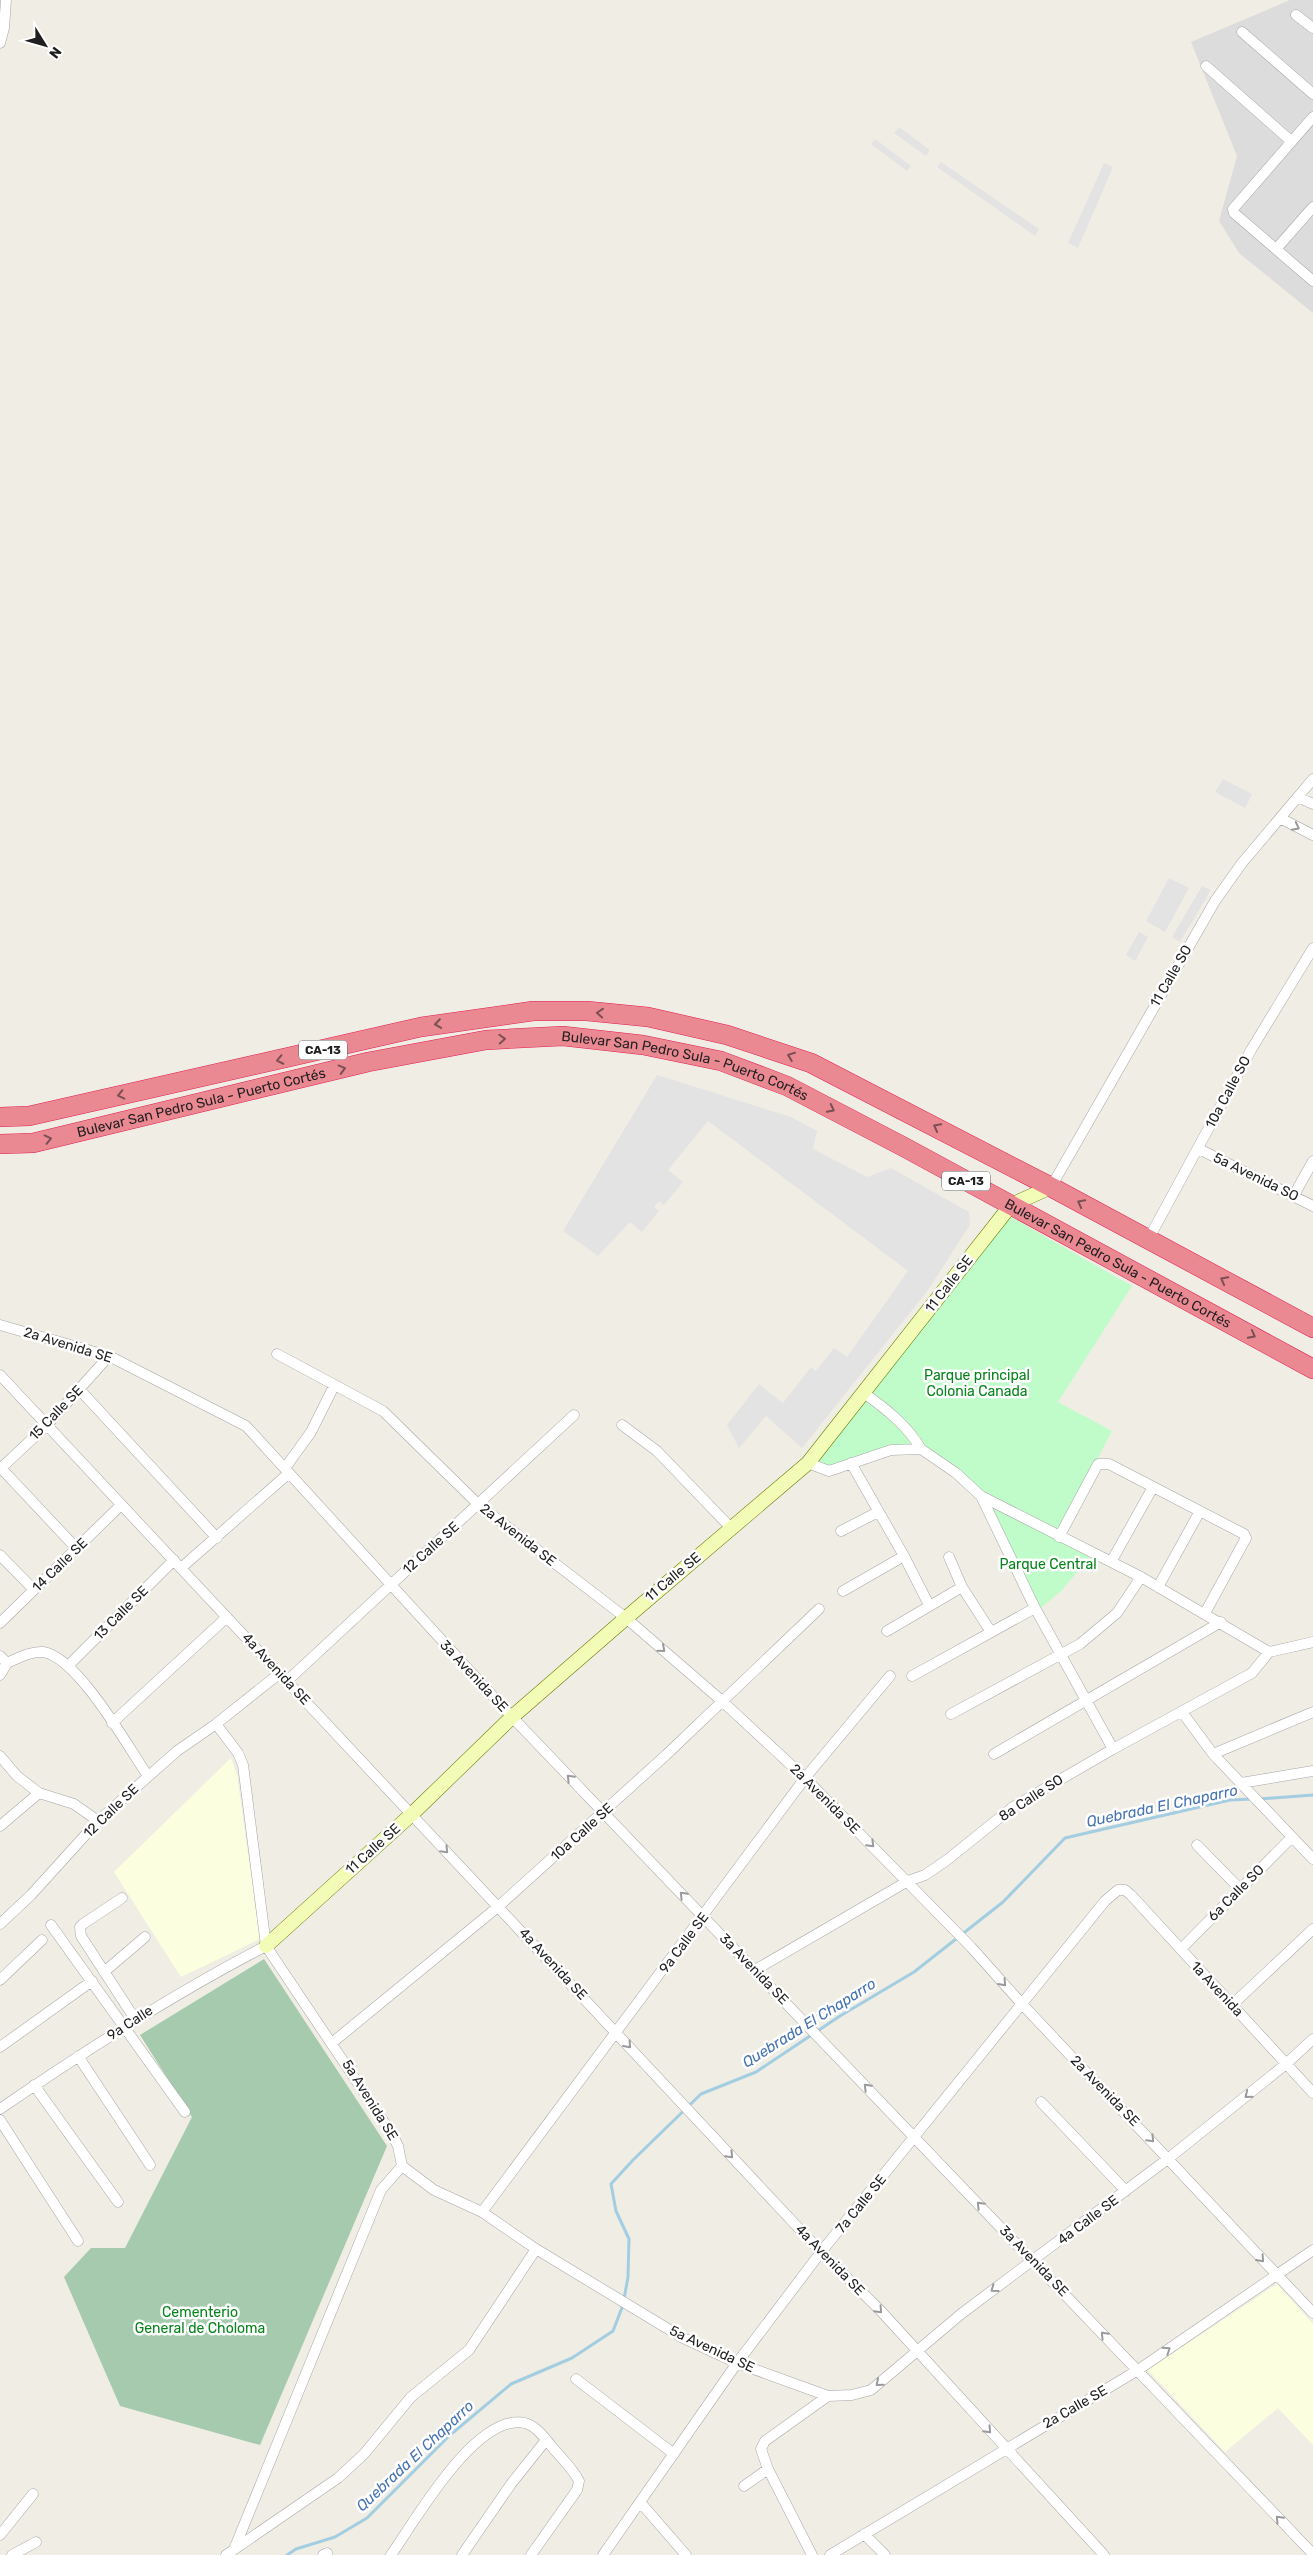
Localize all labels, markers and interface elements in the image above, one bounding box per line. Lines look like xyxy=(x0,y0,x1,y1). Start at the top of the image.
north arrow xyxy=(20,20,70,70)
text: N xyxy=(45,43,65,62)
one-way arrow xyxy=(1291,821,1300,831)
street label: 11 Calle SO xyxy=(1146,942,1196,1010)
one-way arrow xyxy=(596,1007,604,1018)
one-way arrow xyxy=(434,1018,442,1029)
street label: Bulevar San Pedro Sula - Puerto Cortés xyxy=(561,1027,811,1104)
one-way arrow xyxy=(498,1034,506,1045)
road number: CA-13 xyxy=(299,1040,347,1060)
one-way arrow xyxy=(788,1052,796,1062)
street label: 10a Calle SO xyxy=(1202,1053,1254,1131)
one-way arrow xyxy=(275,1054,284,1065)
street label: Bulevar San Pedro Sula - Puerto Cortés xyxy=(75,1064,327,1141)
one-way arrow xyxy=(338,1064,346,1074)
one-way arrow xyxy=(117,1089,126,1100)
one-way arrow xyxy=(826,1103,835,1113)
one-way arrow xyxy=(934,1123,943,1133)
one-way arrow xyxy=(44,1135,52,1145)
street label: 5a Avenida SO xyxy=(1211,1149,1301,1205)
road number: CA-13 xyxy=(942,1172,990,1190)
street label: Bulevar San Pedro Sula - Puerto Cortés xyxy=(1002,1195,1234,1332)
one-way arrow xyxy=(1077,1199,1086,1209)
street label: 11 Calle SE xyxy=(921,1252,977,1316)
one-way arrow xyxy=(1220,1277,1229,1287)
street label: 2a Avenida SE xyxy=(22,1323,114,1367)
one-way arrow xyxy=(1247,1329,1256,1339)
park label: Parque principal Colonia Canada xyxy=(924,1367,1030,1400)
street label: 15 Calle SE xyxy=(26,1382,86,1444)
street label: 2a Avenida SE xyxy=(477,1500,559,1570)
street label: 12 Calle SE xyxy=(399,1518,463,1578)
street label: 14 Calle SE xyxy=(29,1534,91,1596)
street label: 11 Calle SE xyxy=(642,1549,704,1605)
park label: Parque Central xyxy=(999,1556,1097,1573)
street label: 13 Calle SE xyxy=(90,1582,152,1644)
street label: 4a Avenida SE xyxy=(238,1629,314,1709)
street label: 3a Avenida SE xyxy=(436,1637,512,1715)
one-way arrow xyxy=(657,1644,666,1653)
street label: 2a Avenida SE xyxy=(787,1761,863,1837)
street label: 8a Calle SO xyxy=(996,1771,1066,1825)
one-way arrow xyxy=(567,1774,576,1783)
street label: 12 Calle SE xyxy=(80,1781,142,1841)
water label: Quebrada El Chaparro xyxy=(1085,1781,1240,1831)
street label: 10a Calle SE xyxy=(547,1799,617,1865)
street label: 11 Calle SE xyxy=(342,1820,404,1878)
one-way arrow xyxy=(865,1838,874,1847)
one-way arrow xyxy=(439,1844,448,1853)
street label: 6a Calle SO xyxy=(1204,1861,1268,1925)
one-way arrow xyxy=(680,1892,689,1901)
street label: 9a Calle SE xyxy=(656,1909,712,1977)
street label: 4a Avenida SE xyxy=(515,1924,591,2004)
street label: 3a Avenida SE xyxy=(716,1930,792,2008)
street label: 1a Avenida xyxy=(1187,1958,1247,2020)
water label: Quebrada El Chaparro xyxy=(739,1974,880,2072)
one-way arrow xyxy=(998,1978,1007,1987)
street label: 9a Calle xyxy=(104,2002,156,2044)
one-way arrow xyxy=(623,2039,632,2048)
street label: 2a Avenida SE xyxy=(1067,2052,1143,2130)
street label: 5a Avenida SE xyxy=(338,2057,402,2143)
one-way arrow xyxy=(864,2084,873,2093)
one-way arrow xyxy=(1245,2089,1254,2097)
one-way arrow xyxy=(1145,2134,1154,2143)
one-way arrow xyxy=(724,2149,733,2158)
street label: 7a Calle SE xyxy=(832,2171,890,2237)
street label: 4a Calle SE xyxy=(1054,2191,1122,2249)
one-way arrow xyxy=(977,2201,986,2210)
street label: 4a Avenida SE xyxy=(792,2221,868,2299)
street label: 3a Avenida SE xyxy=(996,2222,1072,2300)
one-way arrow xyxy=(1255,2253,1264,2262)
one-way arrow xyxy=(991,2284,1000,2292)
park label: Cementerio General de Choloma xyxy=(135,2304,265,2337)
one-way arrow xyxy=(873,2304,882,2313)
street label: 5a Avenida SE xyxy=(667,2322,757,2376)
one-way arrow xyxy=(1101,2331,1110,2340)
one-way arrow xyxy=(1161,2347,1170,2356)
one-way arrow xyxy=(876,2377,885,2386)
street label: 2a Calle SE xyxy=(1040,2382,1110,2432)
water label: Quebrada El Chaparro xyxy=(352,2396,478,2515)
one-way arrow xyxy=(982,2424,991,2433)
one-way arrow xyxy=(1276,2515,1285,2524)

